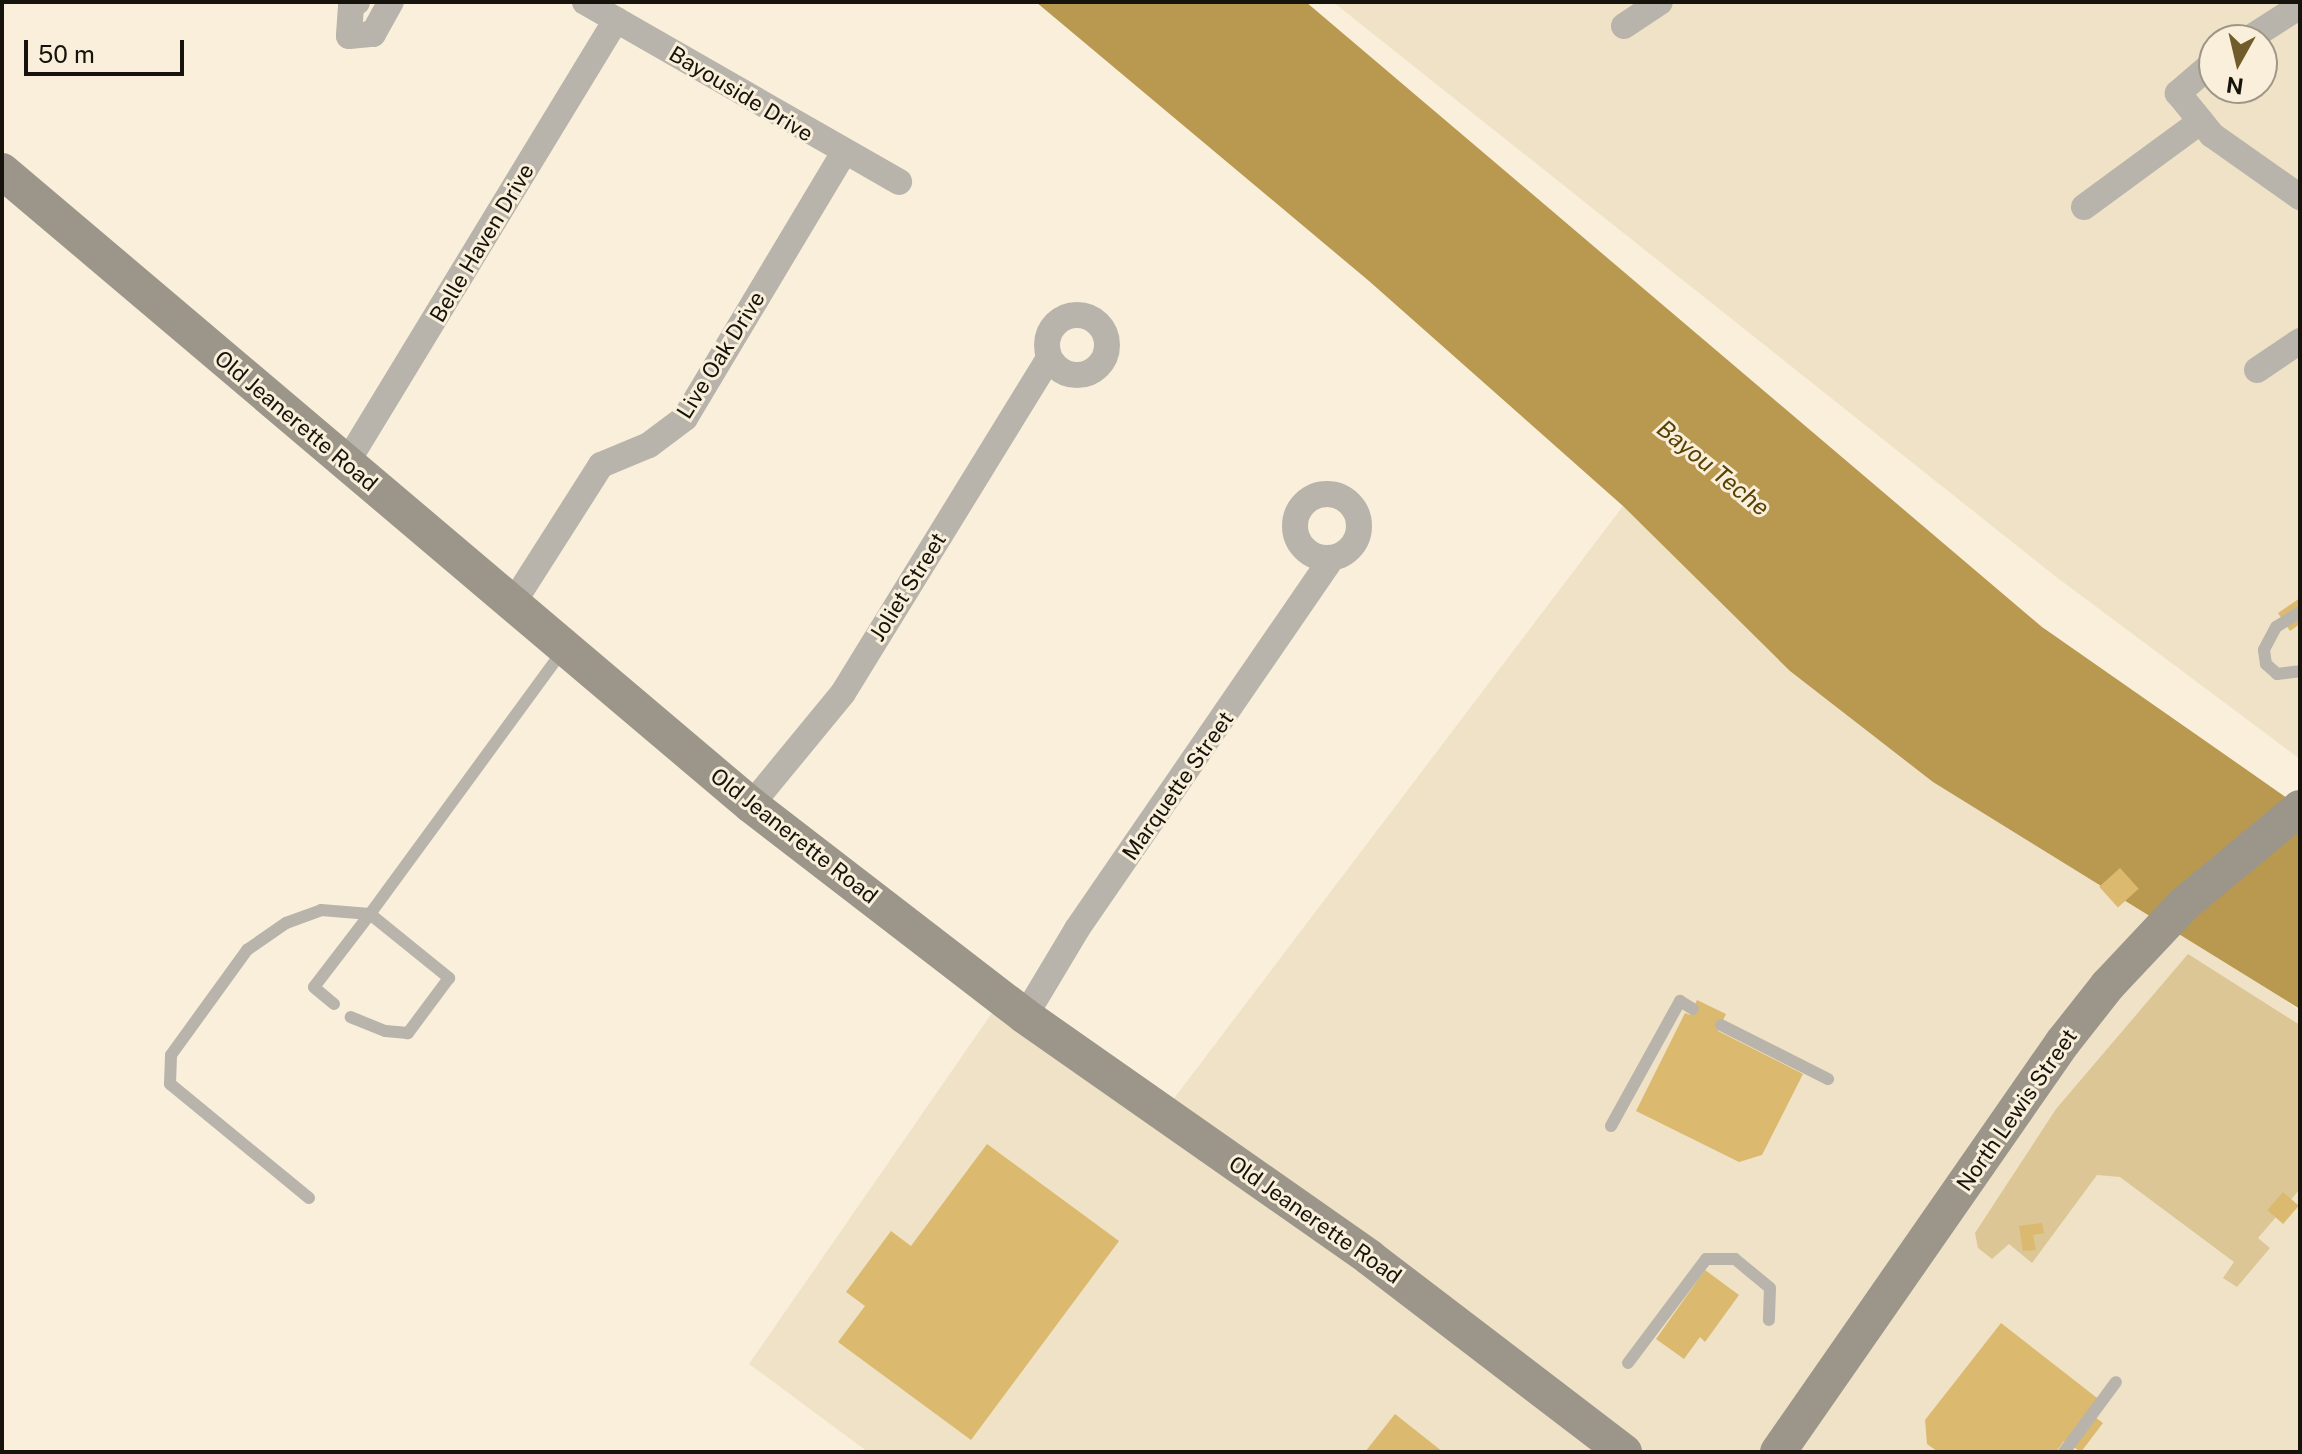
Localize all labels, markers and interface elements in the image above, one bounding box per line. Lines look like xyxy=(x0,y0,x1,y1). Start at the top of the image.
scale bar xyxy=(28,24,188,74)
north arrow xyxy=(2198,24,2278,104)
text: 50 m xyxy=(38,40,95,68)
street label: Bayouside Drive xyxy=(664,41,818,147)
text: N xyxy=(2225,72,2245,100)
street label: Belle Haven Drive xyxy=(424,159,540,327)
street label: Live Oak Drive xyxy=(671,286,771,424)
street label: Old Jeanerette Road xyxy=(209,345,383,497)
water label: Bayou Teche xyxy=(1651,414,1775,522)
street label: Joliet Street xyxy=(864,528,952,646)
street label: Marquette Street xyxy=(1117,706,1239,866)
street label: Old Jeanerette Road xyxy=(705,763,883,909)
street label: North Lewis Street xyxy=(1951,1024,2083,1196)
street label: Old Jeanerette Road xyxy=(1224,1150,1406,1290)

